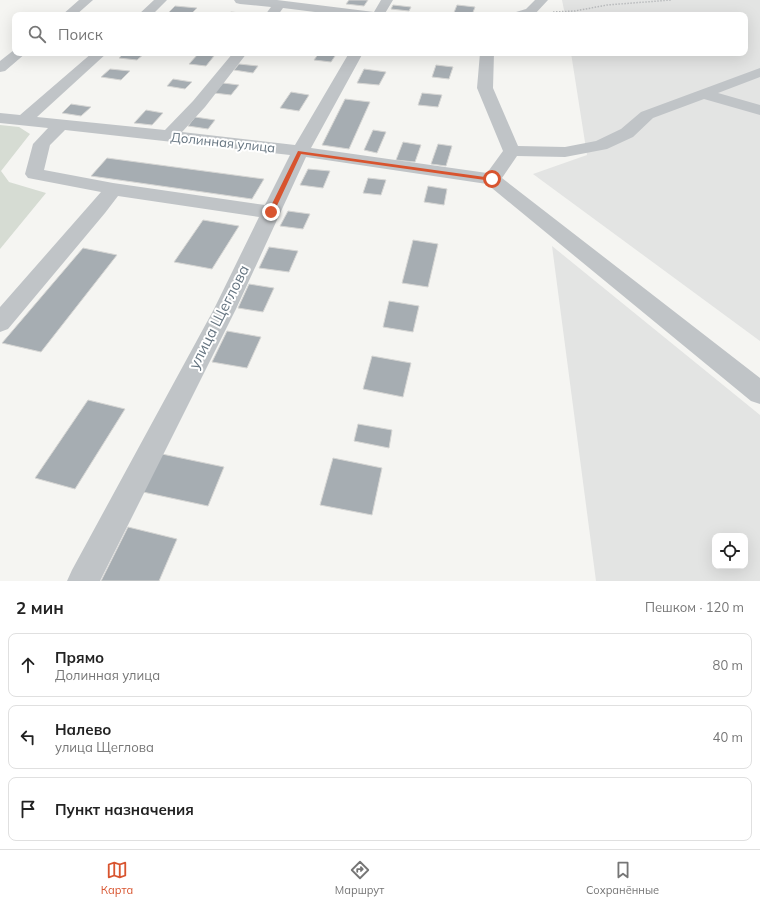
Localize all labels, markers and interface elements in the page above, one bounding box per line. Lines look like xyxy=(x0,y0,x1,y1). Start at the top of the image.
search box xyxy=(12,12,748,56)
icon: search xyxy=(26,23,48,45)
text: Поиск xyxy=(58,25,103,44)
street label: Долинная улица xyxy=(170,129,276,155)
route start xyxy=(483,170,501,188)
route end xyxy=(262,203,280,221)
street label: улица Щеглова xyxy=(184,262,253,372)
map controls xyxy=(712,533,748,569)
button: locate xyxy=(712,533,748,569)
text: 2 мин xyxy=(16,597,64,618)
text: Пешком · 120 m xyxy=(645,599,744,615)
text: Прямо xyxy=(55,648,104,667)
icon: ahead xyxy=(17,654,39,676)
text: 80 m xyxy=(713,657,743,673)
text: Долинная улица xyxy=(55,667,160,683)
text: Налево xyxy=(55,720,111,739)
icon: left xyxy=(17,726,39,748)
text: 40 m xyxy=(713,729,743,745)
text: улица Щеглова xyxy=(55,739,154,755)
icon: arrive xyxy=(17,798,39,820)
text: Пункт назначения xyxy=(55,800,194,819)
tab: Карта xyxy=(101,859,133,897)
tab: Маршрут xyxy=(335,859,384,897)
tab: Сохранённые xyxy=(586,859,659,897)

